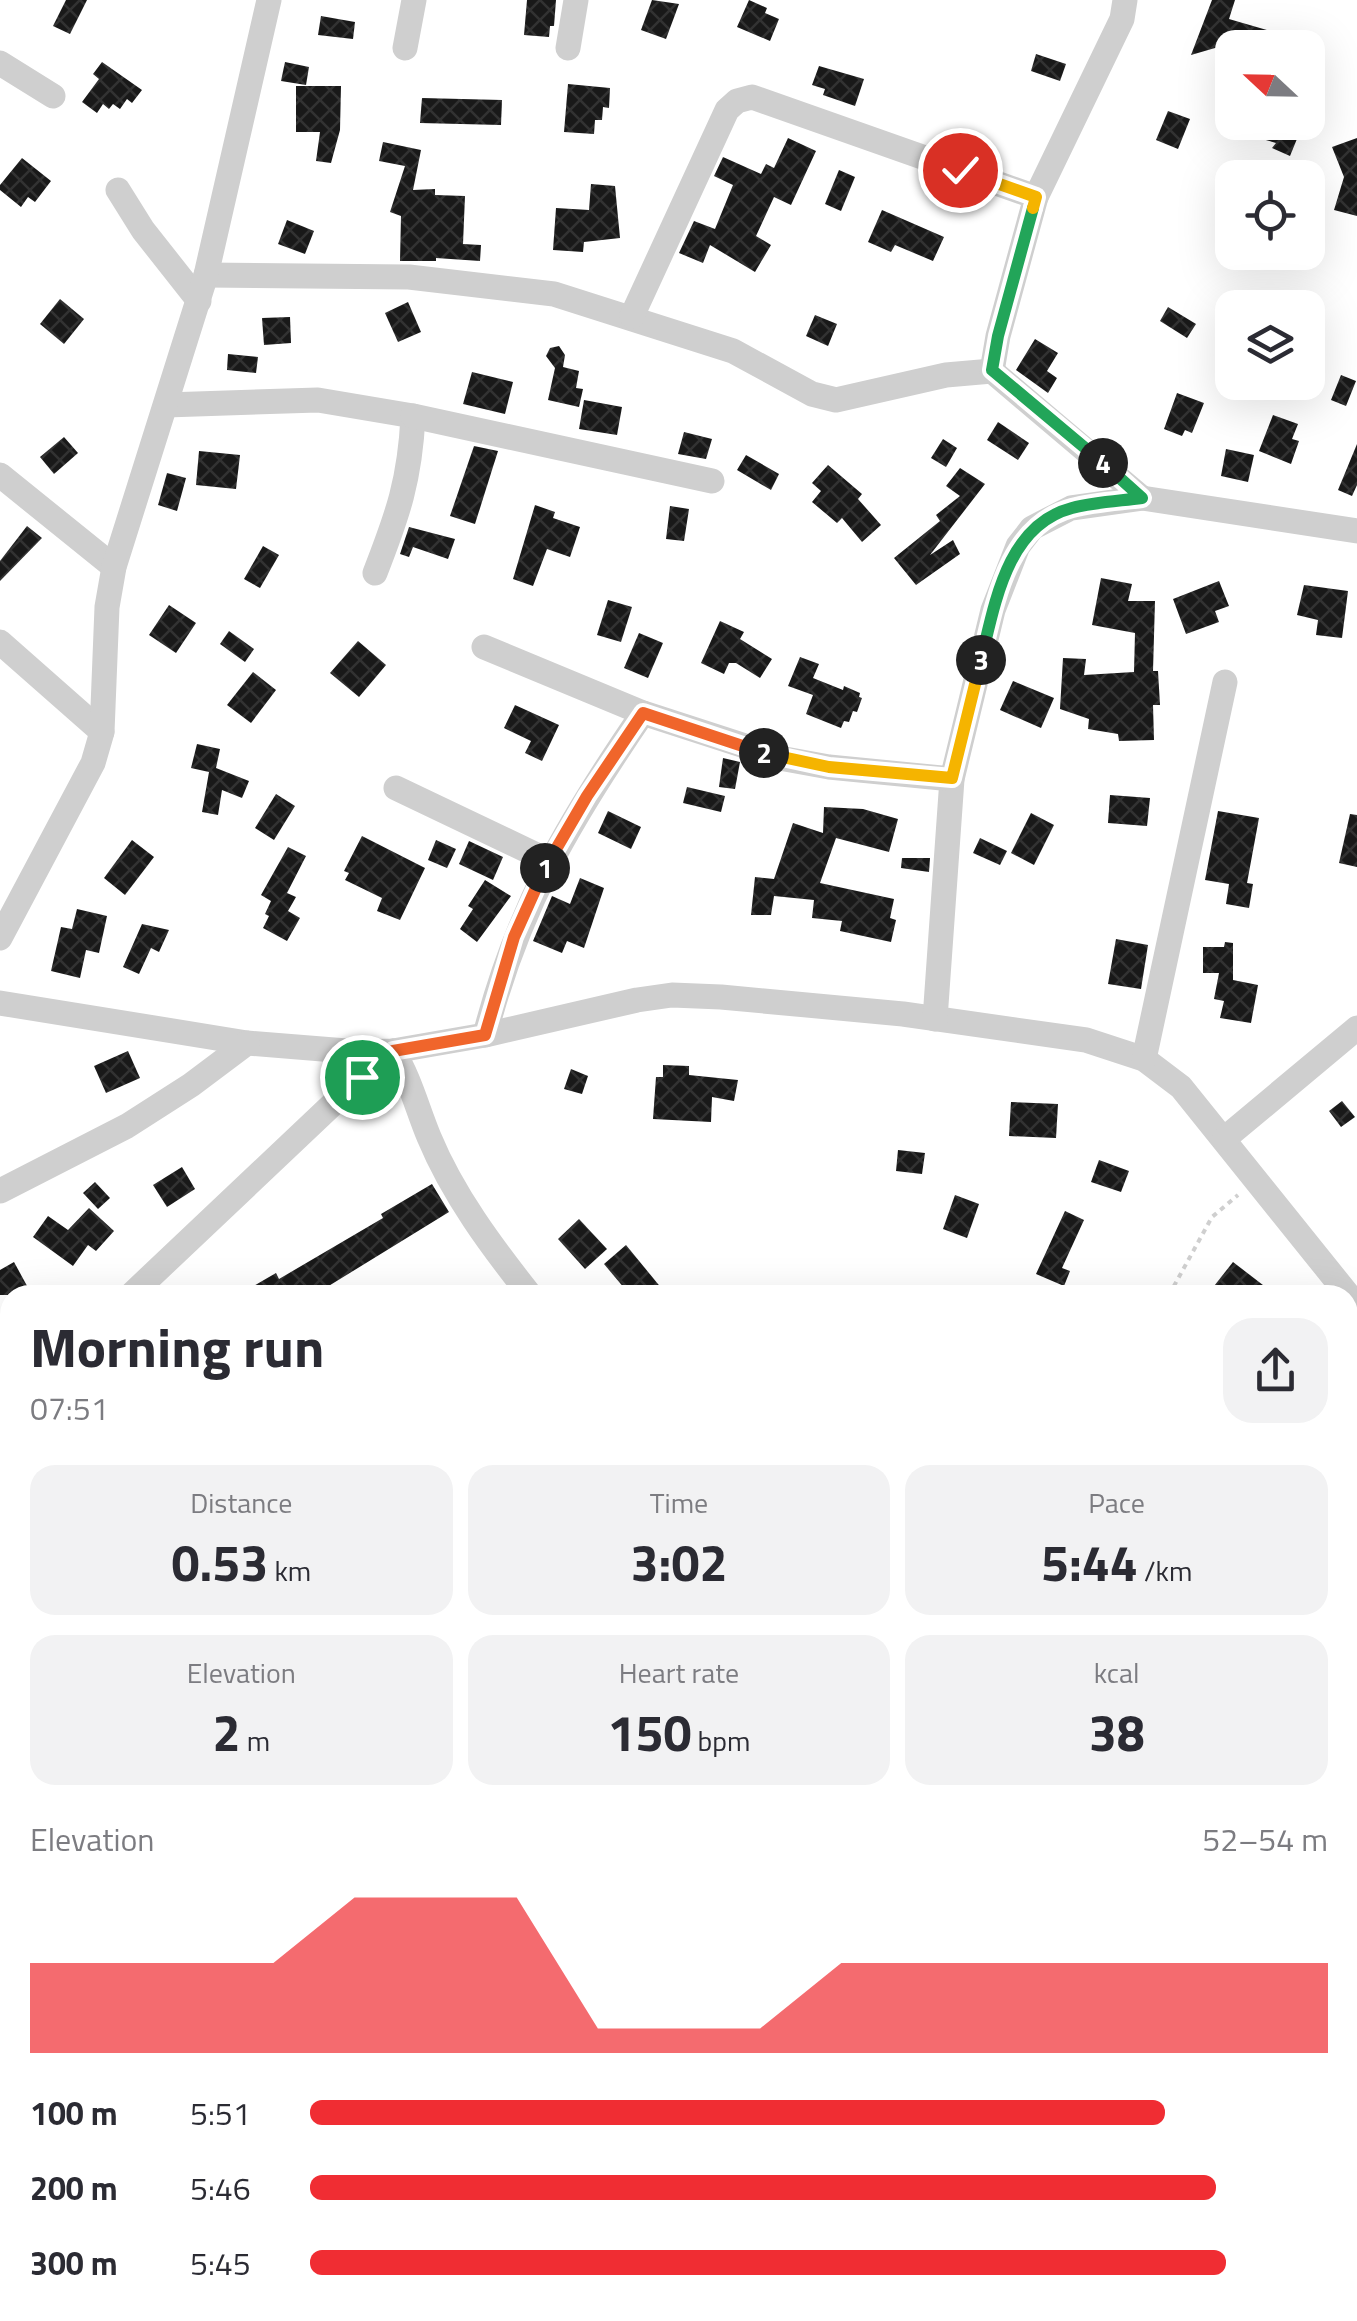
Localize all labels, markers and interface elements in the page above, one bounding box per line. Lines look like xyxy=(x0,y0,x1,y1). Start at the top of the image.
north arrow xyxy=(1215,30,1325,140)
map controls xyxy=(1215,30,1325,400)
pin xyxy=(918,128,1003,213)
icon: check xyxy=(933,143,988,198)
button: locate xyxy=(1215,160,1325,270)
button: layers xyxy=(1215,290,1325,400)
pin: 4 xyxy=(1078,438,1128,488)
text: 4 xyxy=(1095,441,1111,484)
pin: 3 xyxy=(956,635,1006,685)
text: 3 xyxy=(973,638,989,681)
pin: 2 xyxy=(739,728,789,778)
text: 2 xyxy=(756,731,772,774)
pin: 1 xyxy=(520,843,570,893)
text: 1 xyxy=(537,846,553,889)
pin xyxy=(320,1035,405,1120)
icon: arrive xyxy=(335,1050,390,1105)
text: Morning run xyxy=(30,1305,324,1388)
button: share xyxy=(1223,1318,1328,1423)
text: 07:51 xyxy=(30,1384,109,1432)
text: Distance xyxy=(190,1481,292,1524)
text: Time xyxy=(650,1481,708,1524)
text: Pace xyxy=(1088,1481,1145,1524)
text: 0.53 xyxy=(171,1524,268,1600)
text: 3:02 xyxy=(631,1524,727,1600)
text: 5:44 xyxy=(1041,1524,1138,1600)
text: km xyxy=(268,1549,311,1592)
text: /km xyxy=(1138,1549,1192,1592)
text: Elevation xyxy=(187,1651,296,1694)
text: Heart rate xyxy=(619,1651,739,1694)
text: kcal xyxy=(1094,1651,1140,1694)
text: 2 xyxy=(213,1694,241,1770)
text: 150 xyxy=(607,1694,691,1770)
text: 38 xyxy=(1089,1694,1145,1770)
text: m xyxy=(241,1719,270,1762)
text: bpm xyxy=(691,1719,751,1762)
text: Elevation xyxy=(30,1815,154,1863)
text: 52–54 m xyxy=(1202,1815,1328,1863)
text: 100 m xyxy=(30,2089,118,2137)
text: 5:51 xyxy=(190,2089,251,2137)
text: 200 m xyxy=(30,2164,118,2212)
text: 5:46 xyxy=(190,2164,251,2212)
text: 300 m xyxy=(30,2239,118,2287)
text: 5:45 xyxy=(190,2239,251,2287)

